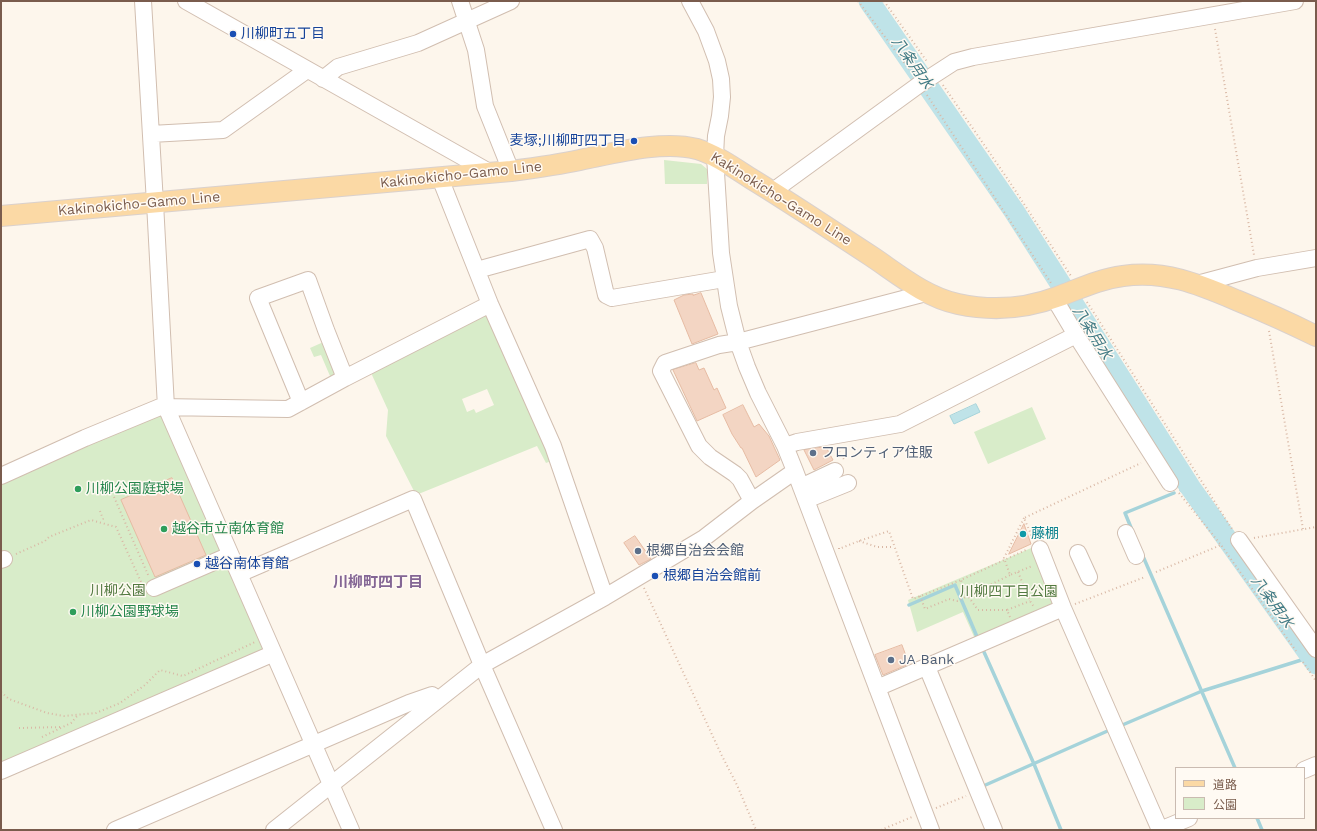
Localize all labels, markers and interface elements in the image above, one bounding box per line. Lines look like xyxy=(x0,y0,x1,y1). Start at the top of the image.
place label: 川柳町五丁目 xyxy=(241,26,325,42)
marker: 川柳町五丁目 xyxy=(228,29,238,39)
water label: 八条用水 xyxy=(887,33,937,93)
place label: 麦塚;川柳町四丁目 xyxy=(510,133,626,149)
marker: 麦塚;川柳町四丁目 xyxy=(629,136,639,146)
street label: Kakinokicho-Gamo Line xyxy=(708,149,854,249)
street label: Kakinokicho-Gamo Line xyxy=(379,158,543,192)
street label: Kakinokicho-Gamo Line xyxy=(57,189,221,219)
water label: 八条用水 xyxy=(1068,303,1116,363)
place label: フロンティア住販 xyxy=(821,445,933,461)
marker: フロンティア住販 xyxy=(808,448,818,458)
place label: 川柳公園庭球場 xyxy=(86,481,184,497)
marker: 川柳公園庭球場 xyxy=(73,484,83,494)
place label: 越谷市立南体育館 xyxy=(172,521,284,537)
marker: 越谷市立南体育館 xyxy=(159,524,169,534)
place label: 藤棚 xyxy=(1031,526,1059,542)
marker: 藤棚 xyxy=(1018,529,1028,539)
place label: 根郷自治会会館 xyxy=(646,543,744,559)
marker: 根郷自治会会館 xyxy=(633,546,643,556)
place label: 越谷南体育館 xyxy=(205,556,289,572)
marker: 越谷南体育館 xyxy=(192,559,202,569)
place label: 根郷自治会館前 xyxy=(663,568,761,584)
marker: 根郷自治会館前 xyxy=(650,571,660,581)
water label: 八条用水 xyxy=(1247,572,1297,632)
district label: 川柳町四丁目 xyxy=(333,574,423,592)
park label: 川柳公園 xyxy=(90,583,146,599)
park label: 川柳四丁目公園 xyxy=(960,584,1058,600)
place label: 川柳公園野球場 xyxy=(81,604,179,620)
marker: 川柳公園野球場 xyxy=(68,607,78,617)
place label: JA Bank xyxy=(899,652,954,668)
marker: JA Bank xyxy=(886,655,896,665)
legend xyxy=(1175,767,1305,819)
text: 道路 xyxy=(1213,778,1237,792)
text: 公園 xyxy=(1213,798,1237,812)

